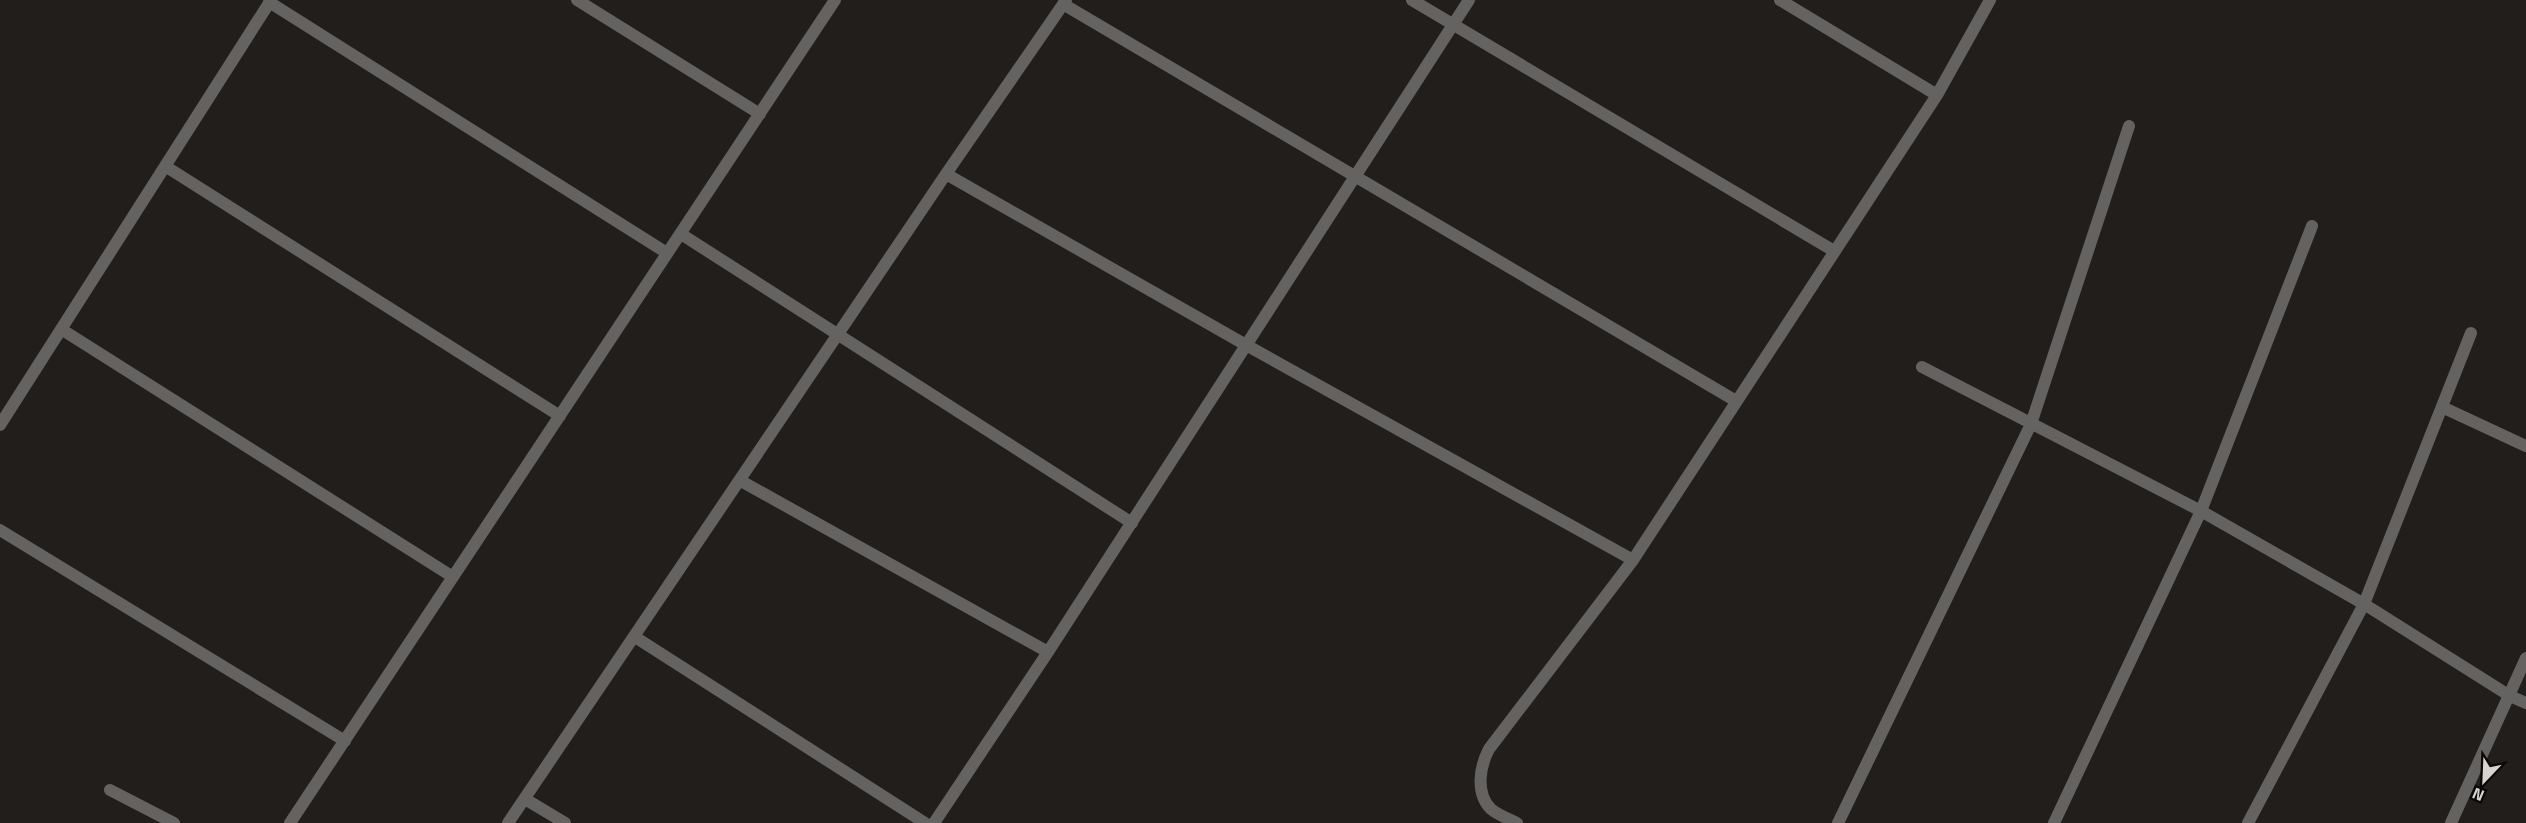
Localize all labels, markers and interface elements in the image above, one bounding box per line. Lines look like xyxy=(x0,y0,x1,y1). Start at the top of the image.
north arrow xyxy=(2454,751,2514,811)
text: N xyxy=(2468,782,2488,808)

